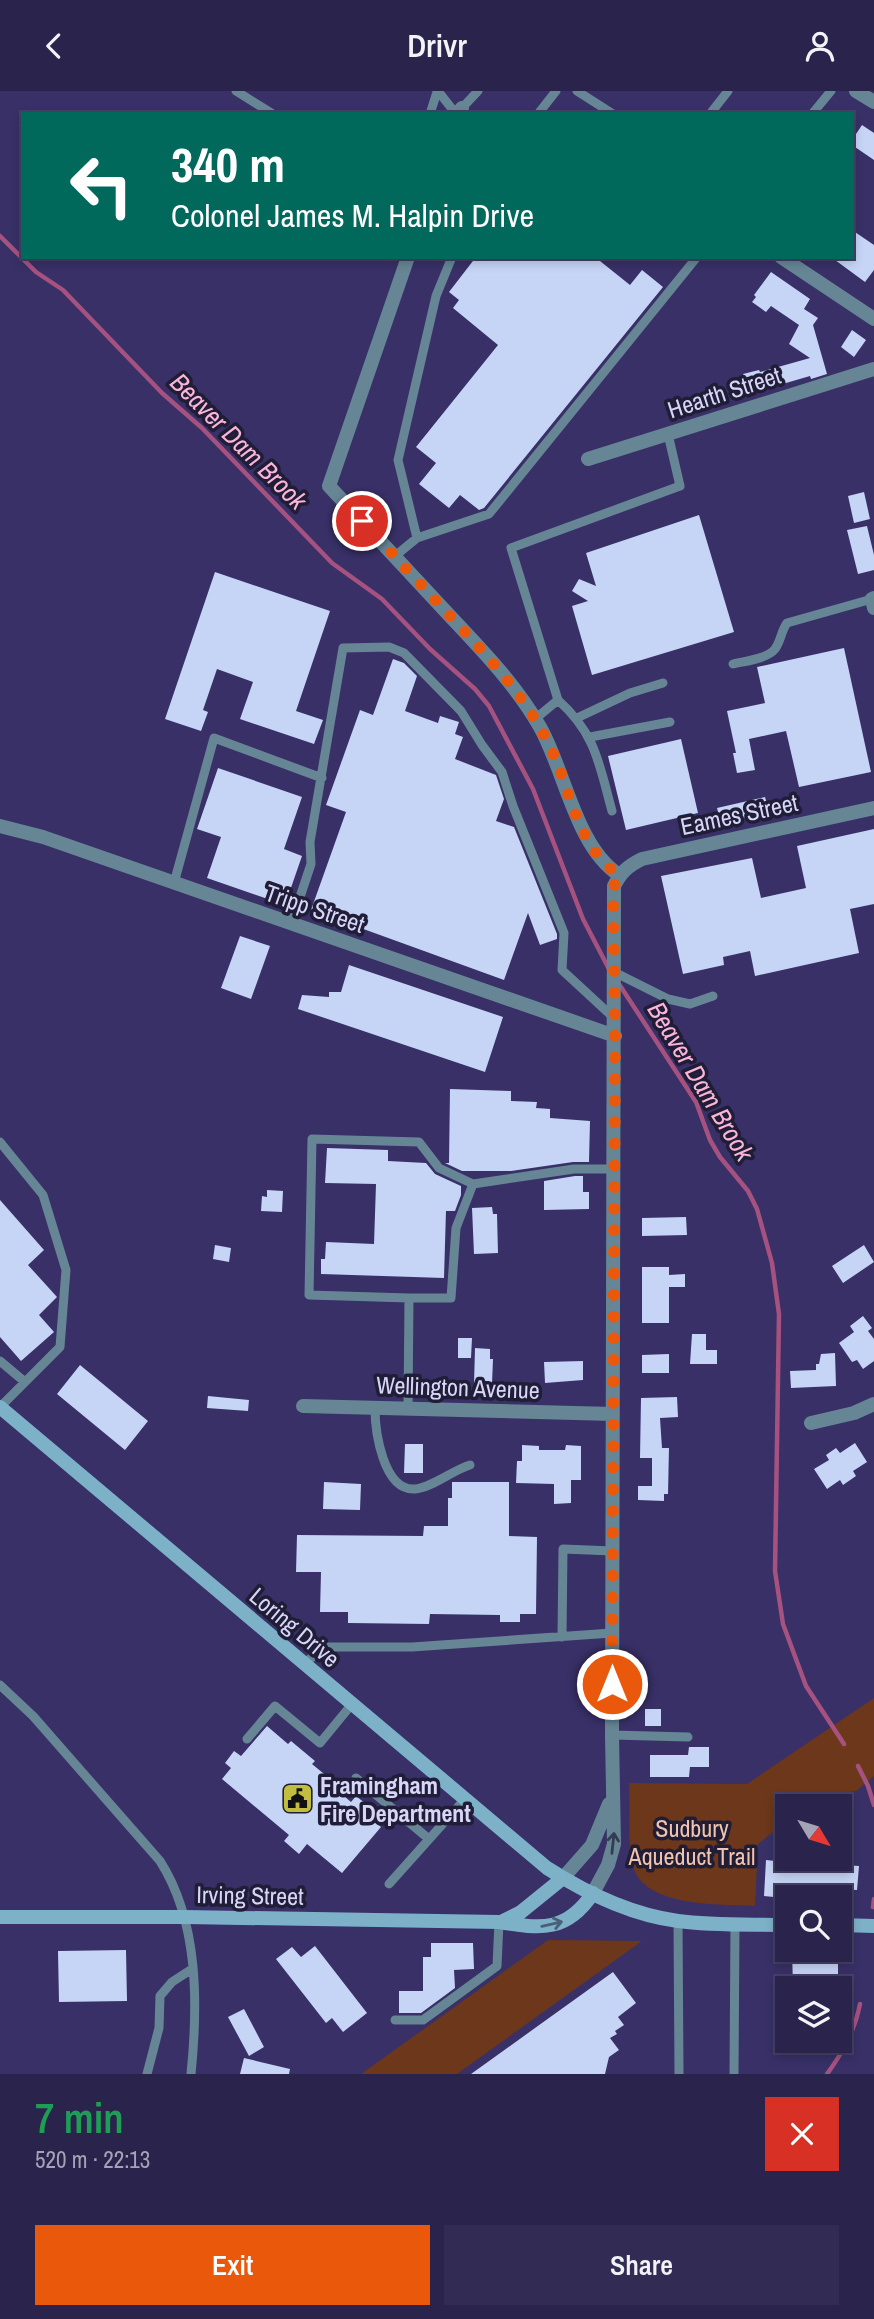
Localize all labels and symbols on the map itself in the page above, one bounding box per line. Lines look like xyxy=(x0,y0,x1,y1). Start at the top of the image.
street label: Hearth Street xyxy=(663,359,785,425)
water label: Beaver Dam Brook xyxy=(163,365,316,518)
pin xyxy=(332,491,392,551)
street label: Eames Street xyxy=(677,786,801,842)
street label: Tripp Street xyxy=(261,876,369,940)
water label: Beaver Dam Brook xyxy=(640,995,763,1168)
street label: Wellington Avenue xyxy=(376,1368,540,1406)
street label: Loring Drive xyxy=(243,1580,347,1674)
position arrow xyxy=(575,1647,649,1721)
place label: Framingham Fire Department xyxy=(320,1769,471,1829)
public building icon: Framingham Fire Department xyxy=(280,1782,314,1816)
north arrow xyxy=(775,1794,852,1871)
park label: Sudbury Aqueduct Trail xyxy=(628,1812,755,1872)
one-way arrow xyxy=(607,1832,620,1855)
street label: Irving Street xyxy=(196,1878,304,1912)
one-way arrow xyxy=(541,1917,563,1930)

